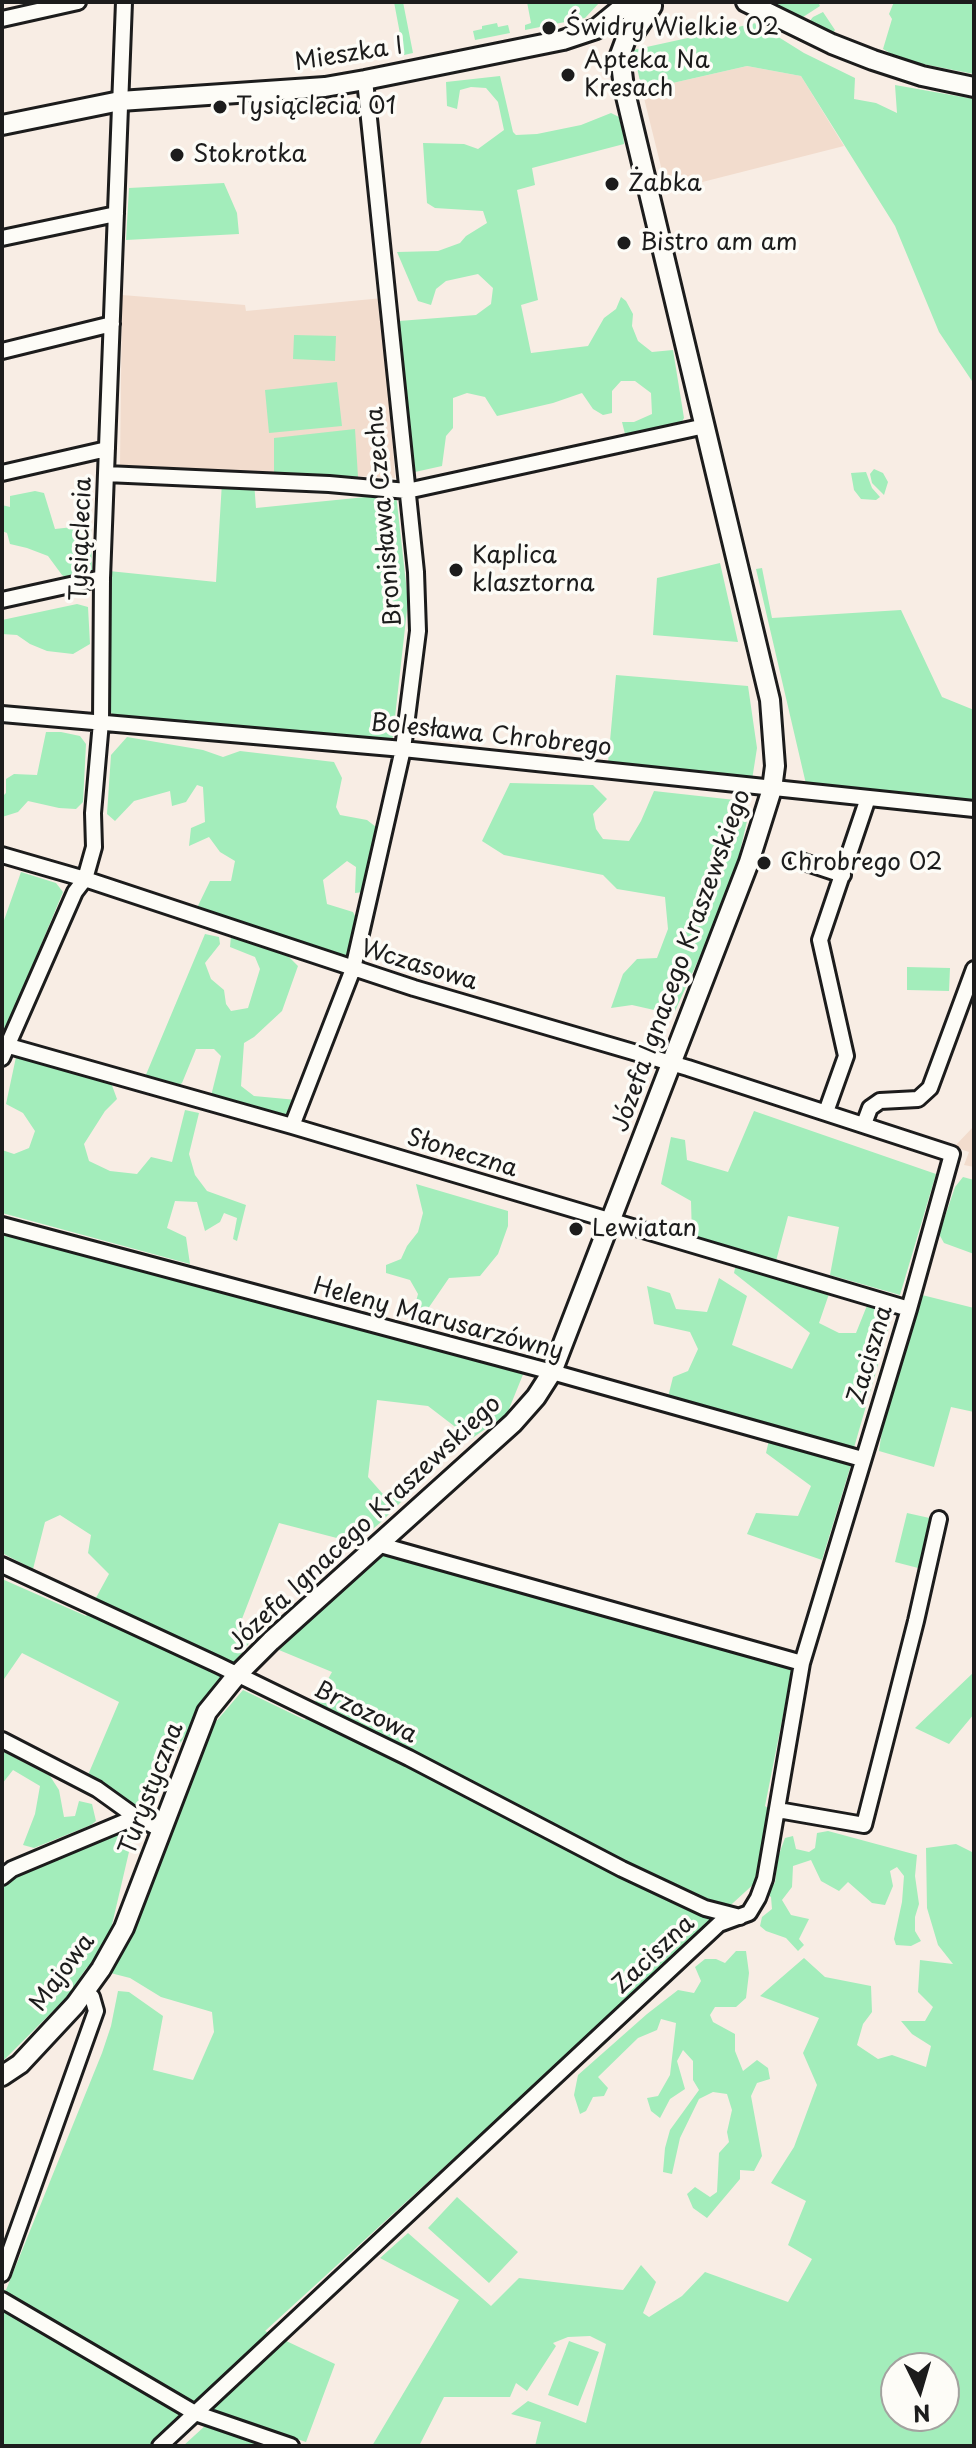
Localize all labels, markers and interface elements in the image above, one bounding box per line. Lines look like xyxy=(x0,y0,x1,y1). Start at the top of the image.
place label: Świdry Wielkie 02 xyxy=(565,14,779,42)
marker: Świdry Wielkie 02 xyxy=(540,19,558,37)
street label: Mieszka I xyxy=(293,32,405,78)
place label: Apteka Na Kresach xyxy=(584,47,710,103)
marker: Apteka Na Kresach xyxy=(559,66,577,84)
place label: Tysiąclecia 01 xyxy=(236,93,396,121)
marker: Tysiąclecia 01 xyxy=(211,98,229,116)
place label: Stokrotka xyxy=(193,141,306,169)
marker: Stokrotka xyxy=(168,146,186,164)
place label: Żabka xyxy=(628,170,702,198)
marker: Żabka xyxy=(603,175,621,193)
place label: Bistro am am xyxy=(640,229,798,257)
marker: Bistro am am xyxy=(615,234,633,252)
street label: Bronisława Czecha xyxy=(361,406,409,628)
street label: Tysiąclecia xyxy=(65,476,99,602)
place label: Kaplica klasztorna xyxy=(472,542,595,598)
marker: Kaplica klasztorna xyxy=(447,561,465,579)
street label: Bolesława Chrobrego xyxy=(369,709,613,763)
street label: Józefa Ignacego Kraszewskiego xyxy=(607,786,757,1136)
place label: Chrobrego 02 xyxy=(780,849,942,877)
marker: Chrobrego 02 xyxy=(755,854,773,872)
street label: Wczasowa xyxy=(357,935,481,997)
street label: Słoneczna xyxy=(403,1124,521,1184)
place label: Lewiatan xyxy=(592,1215,697,1243)
marker: Lewiatan xyxy=(567,1220,585,1238)
street label: Heleny Marusarzówny xyxy=(310,1273,566,1367)
street label: Zaciszna xyxy=(842,1302,900,1408)
street label: Józefa Ignacego Kraszewskiego xyxy=(223,1390,507,1658)
street label: Brzozowa xyxy=(309,1676,421,1750)
street label: Turystyczna xyxy=(114,1719,190,1859)
street label: Zaciszna xyxy=(607,1910,701,2000)
street label: Majowa xyxy=(24,1928,102,2018)
north arrow xyxy=(880,2352,960,2432)
text: N xyxy=(912,2397,932,2432)

